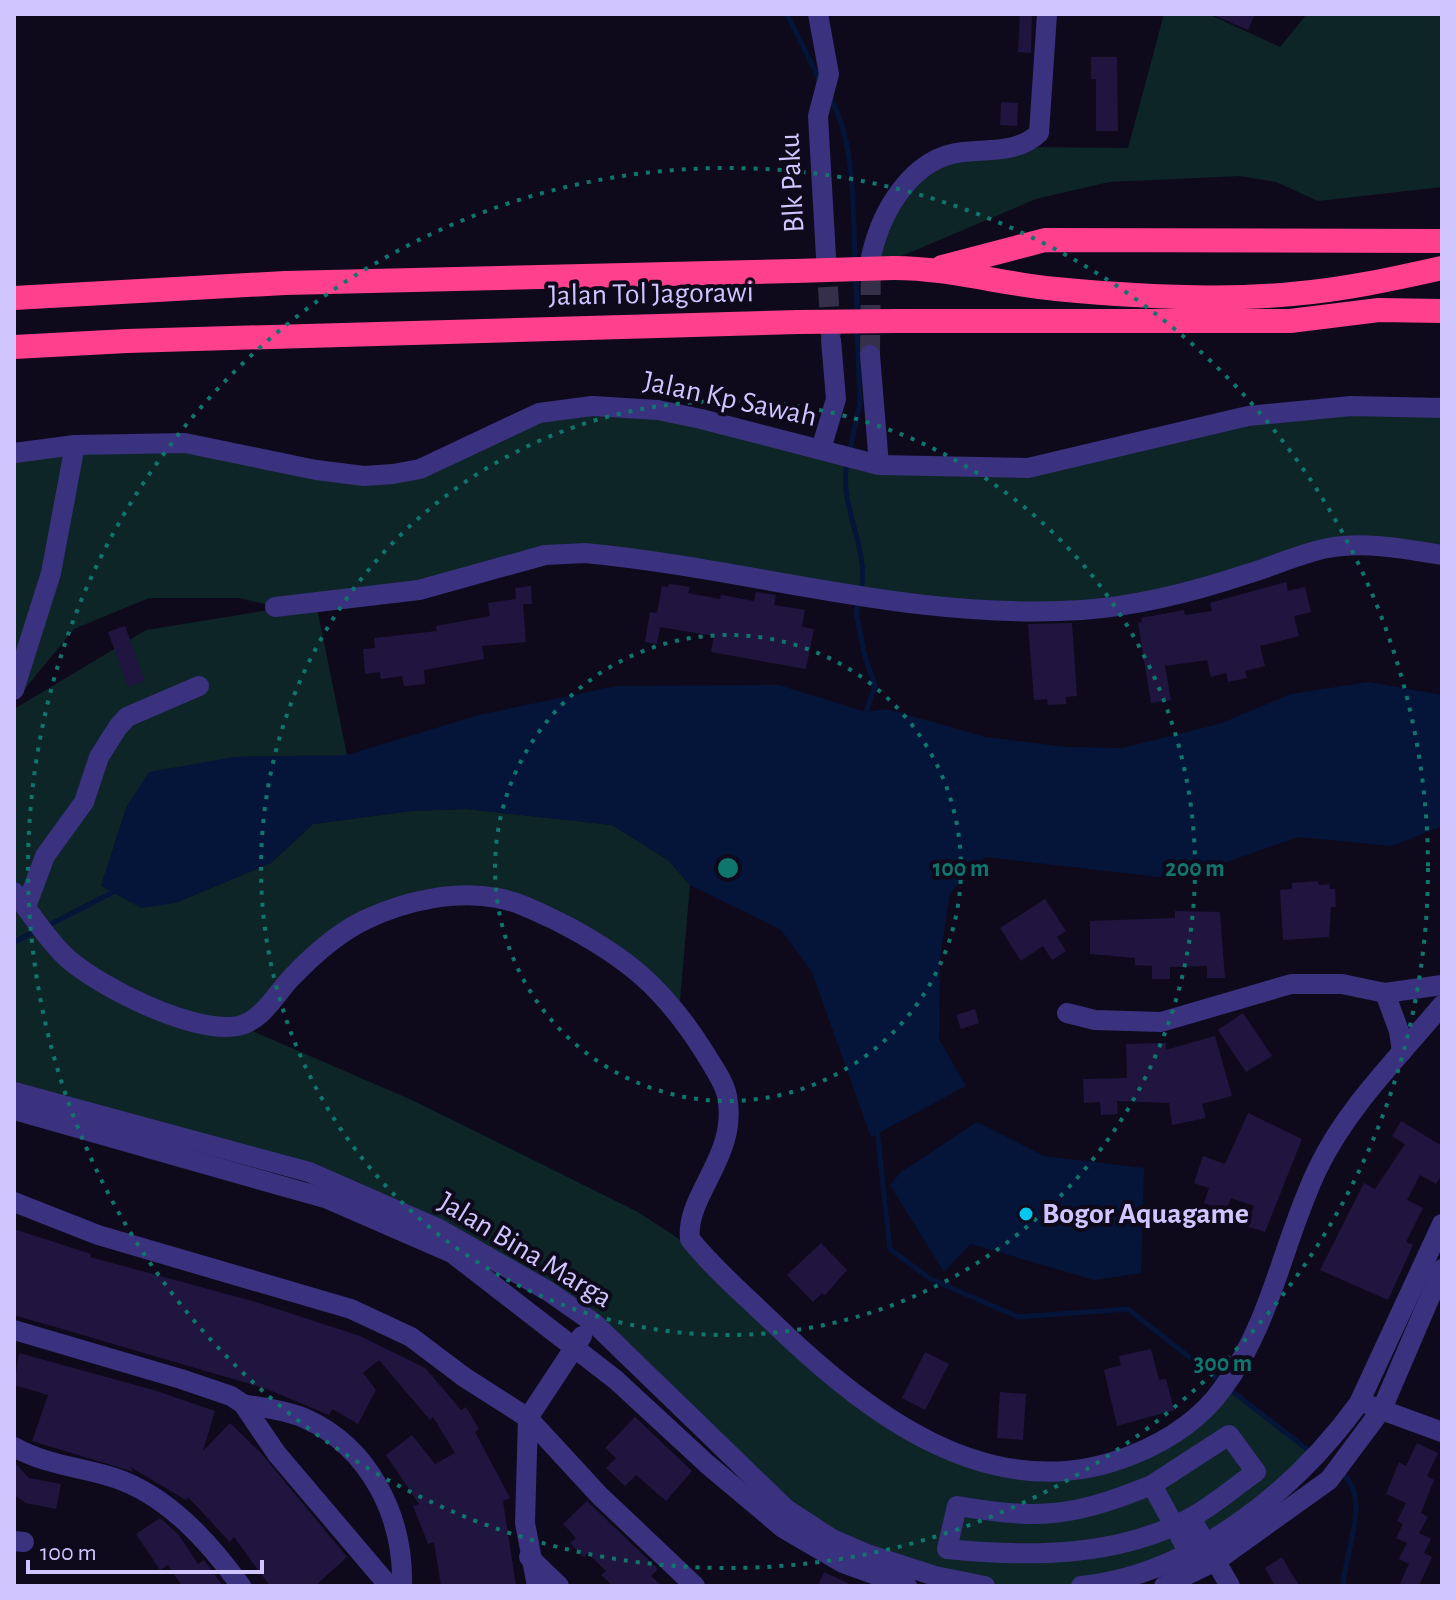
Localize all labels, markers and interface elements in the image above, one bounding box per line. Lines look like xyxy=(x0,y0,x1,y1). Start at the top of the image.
street label: Blk Paku xyxy=(774,132,810,234)
street label: Jalan Tol Jagorawi xyxy=(548,277,754,311)
street label: Jalan Kp Sawah xyxy=(641,366,819,432)
centre of rings xyxy=(714,854,742,882)
text: 100 m xyxy=(933,857,989,881)
text: 200 m xyxy=(1165,857,1225,881)
street label: Jalan Bina Marga xyxy=(433,1187,617,1313)
place label: Bogor Aquagame xyxy=(1042,1199,1249,1229)
marker: Bogor Aquagame xyxy=(1017,1205,1035,1223)
text: 300 m xyxy=(1194,1352,1252,1376)
scale bar xyxy=(28,1524,262,1574)
text: 100 m xyxy=(40,1541,97,1565)

